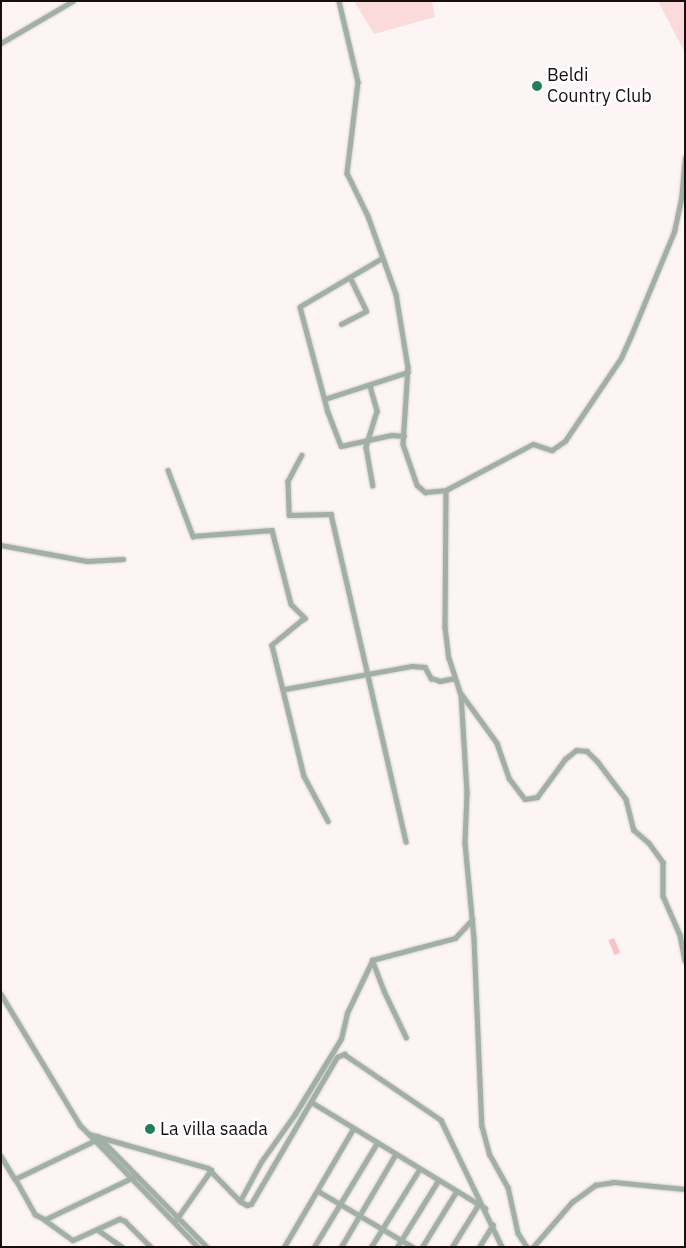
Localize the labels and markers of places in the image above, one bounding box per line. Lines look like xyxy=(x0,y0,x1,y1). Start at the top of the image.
place label: Beldi Country Club xyxy=(547,65,652,108)
marker: Beldi Country Club xyxy=(531,80,543,92)
place label: La villa saada xyxy=(160,1118,268,1140)
marker: La villa saada xyxy=(144,1123,156,1135)

